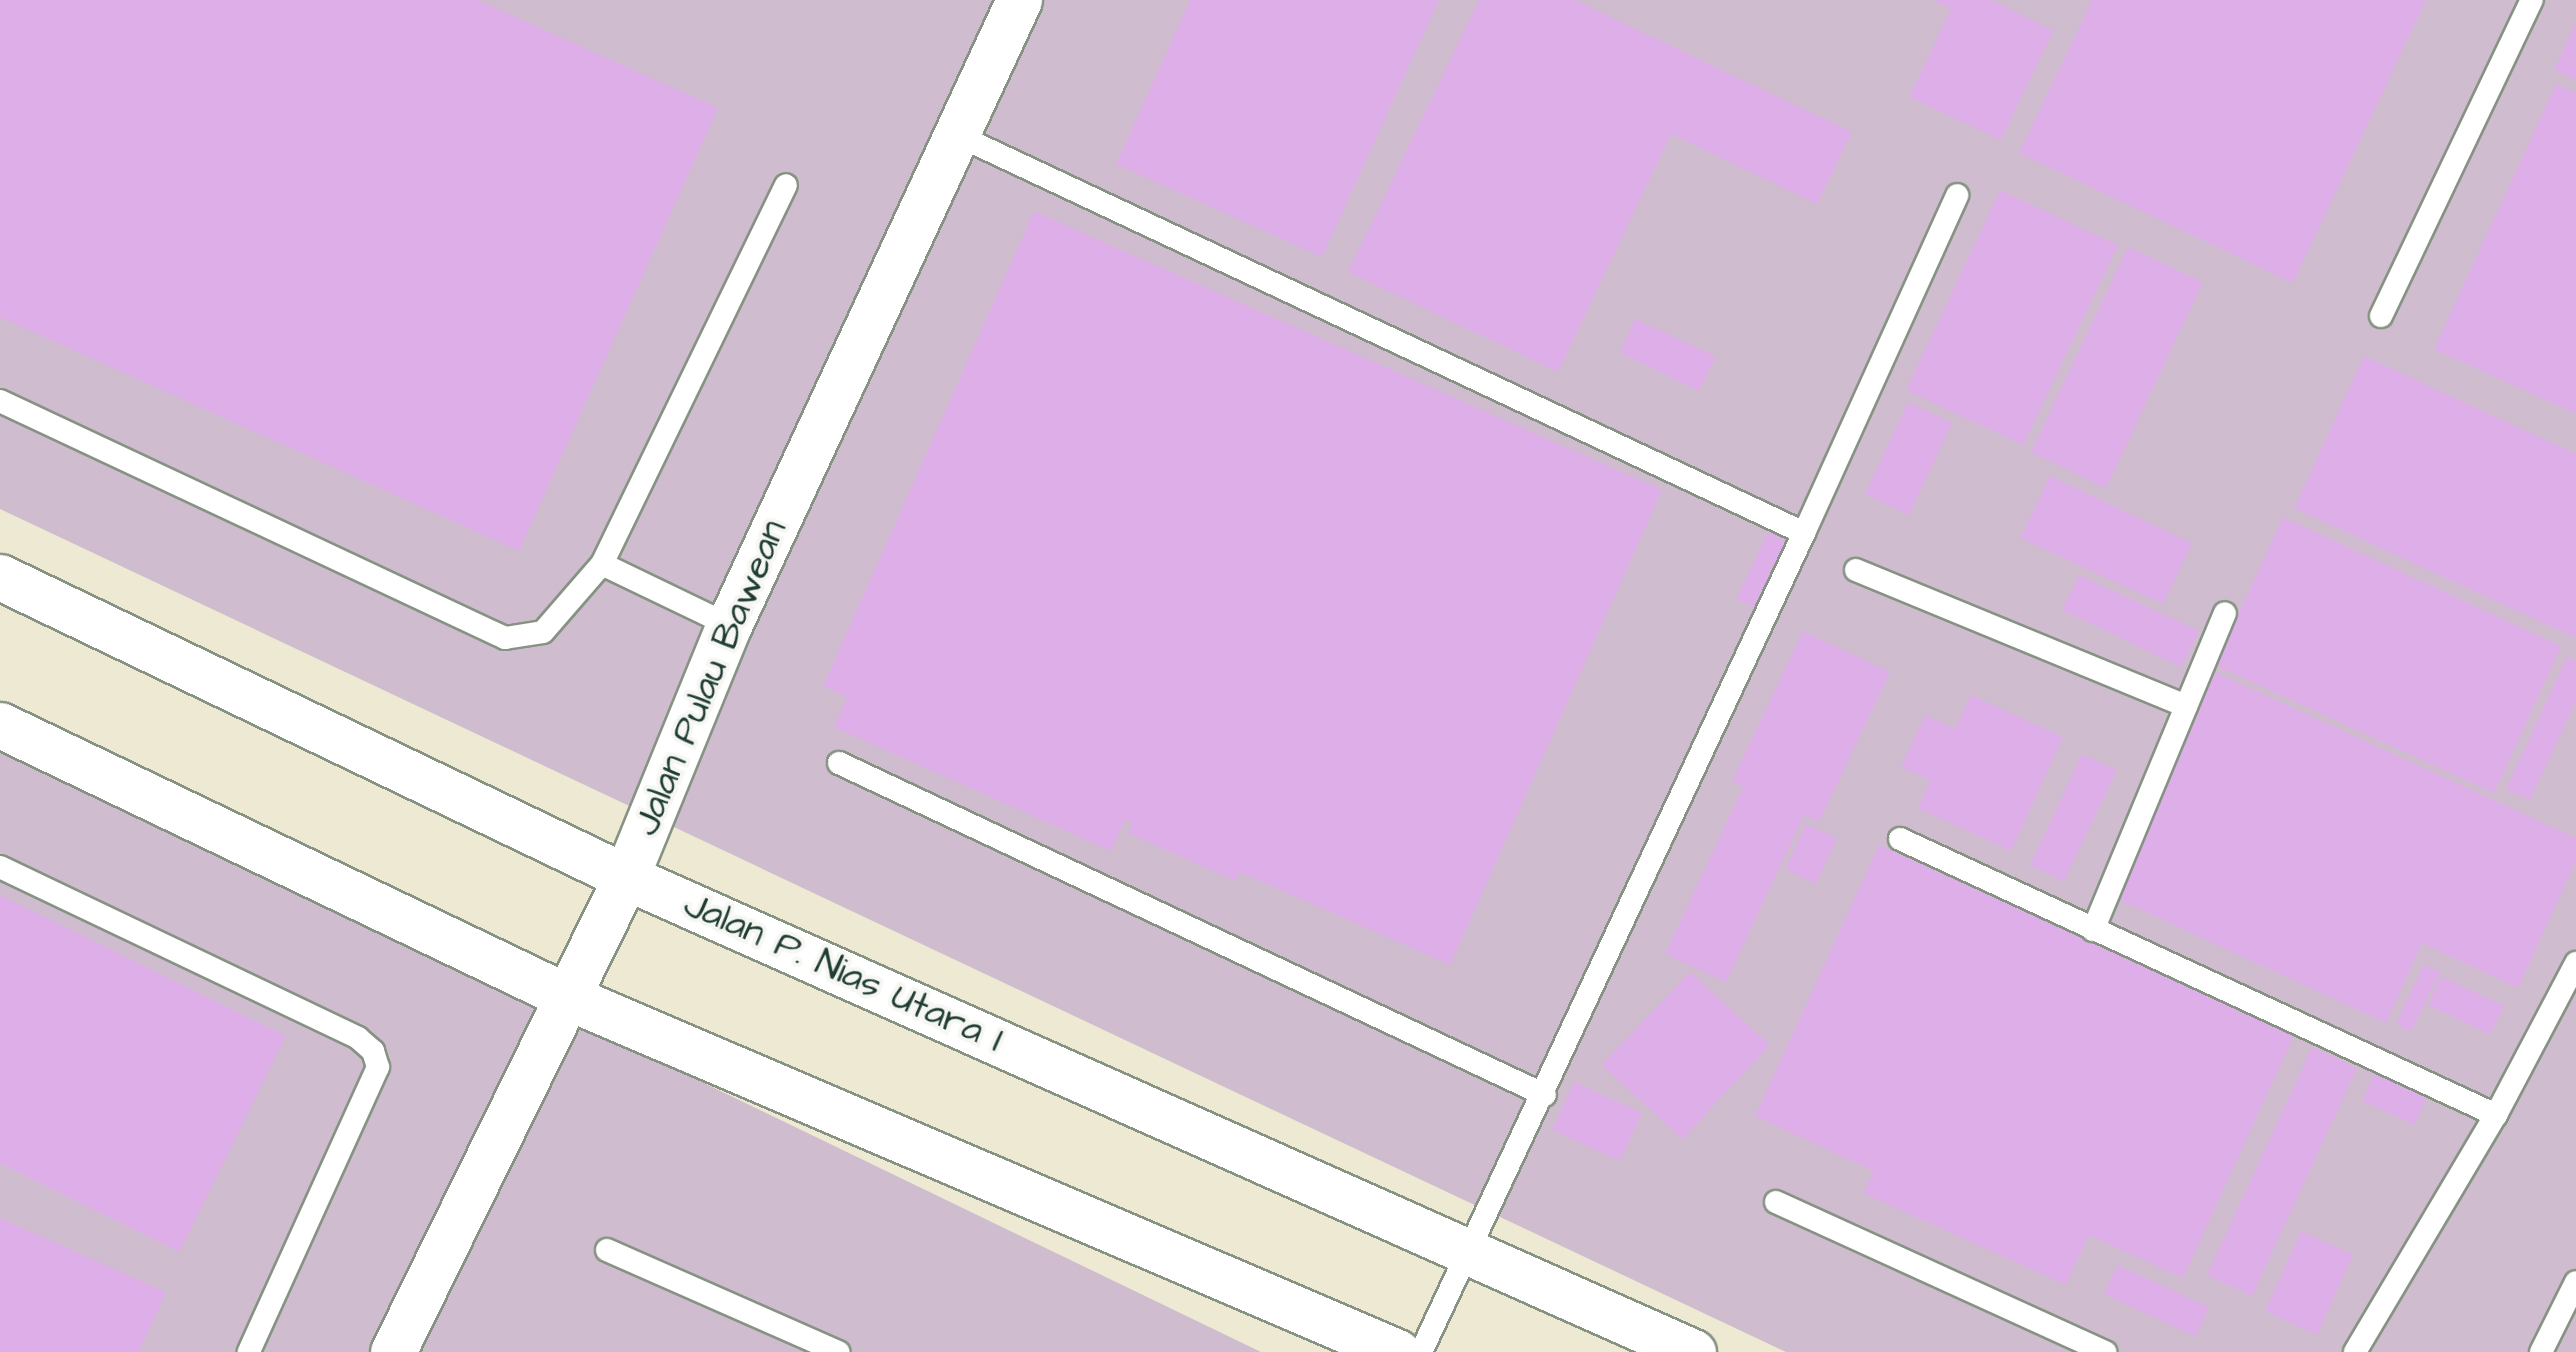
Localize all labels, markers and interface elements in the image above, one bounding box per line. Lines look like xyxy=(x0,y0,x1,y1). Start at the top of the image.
street label: Jalan Pulau Bawean xyxy=(624,513,798,843)
street label: Jalan P. Nias Utara I xyxy=(676,882,1010,1064)

